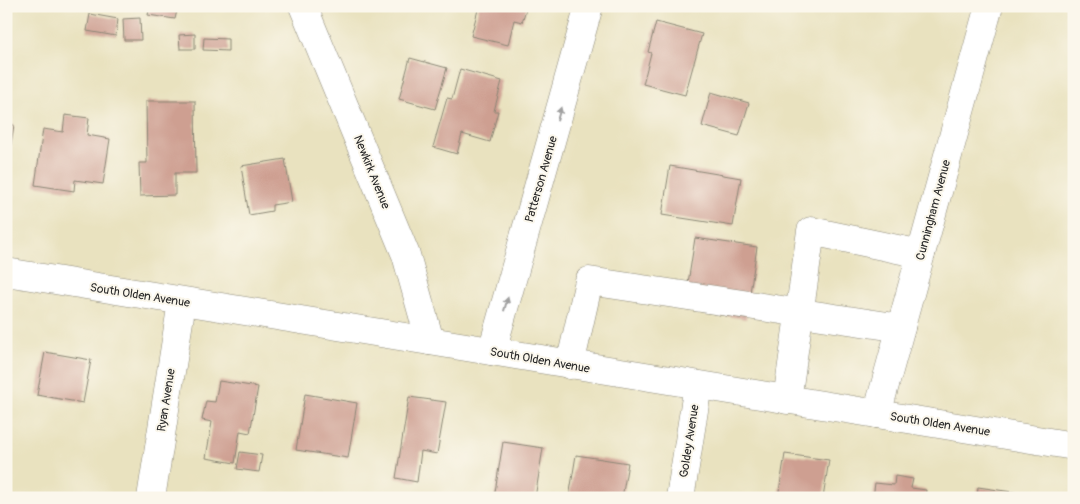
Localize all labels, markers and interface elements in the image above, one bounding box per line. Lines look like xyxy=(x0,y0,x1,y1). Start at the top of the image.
one-way arrow xyxy=(555,107,563,122)
street label: Newkirk Avenue xyxy=(350,133,393,211)
street label: Patterson Avenue xyxy=(522,134,561,224)
street label: Cunningham Avenue xyxy=(913,158,954,262)
street label: South Olden Avenue xyxy=(89,280,191,311)
one-way arrow xyxy=(502,297,510,312)
street label: South Olden Avenue xyxy=(489,344,591,377)
street label: Ryan Avenue xyxy=(154,367,179,433)
street label: Goldey Avenue xyxy=(676,403,703,479)
street label: South Olden Avenue xyxy=(889,409,991,440)

